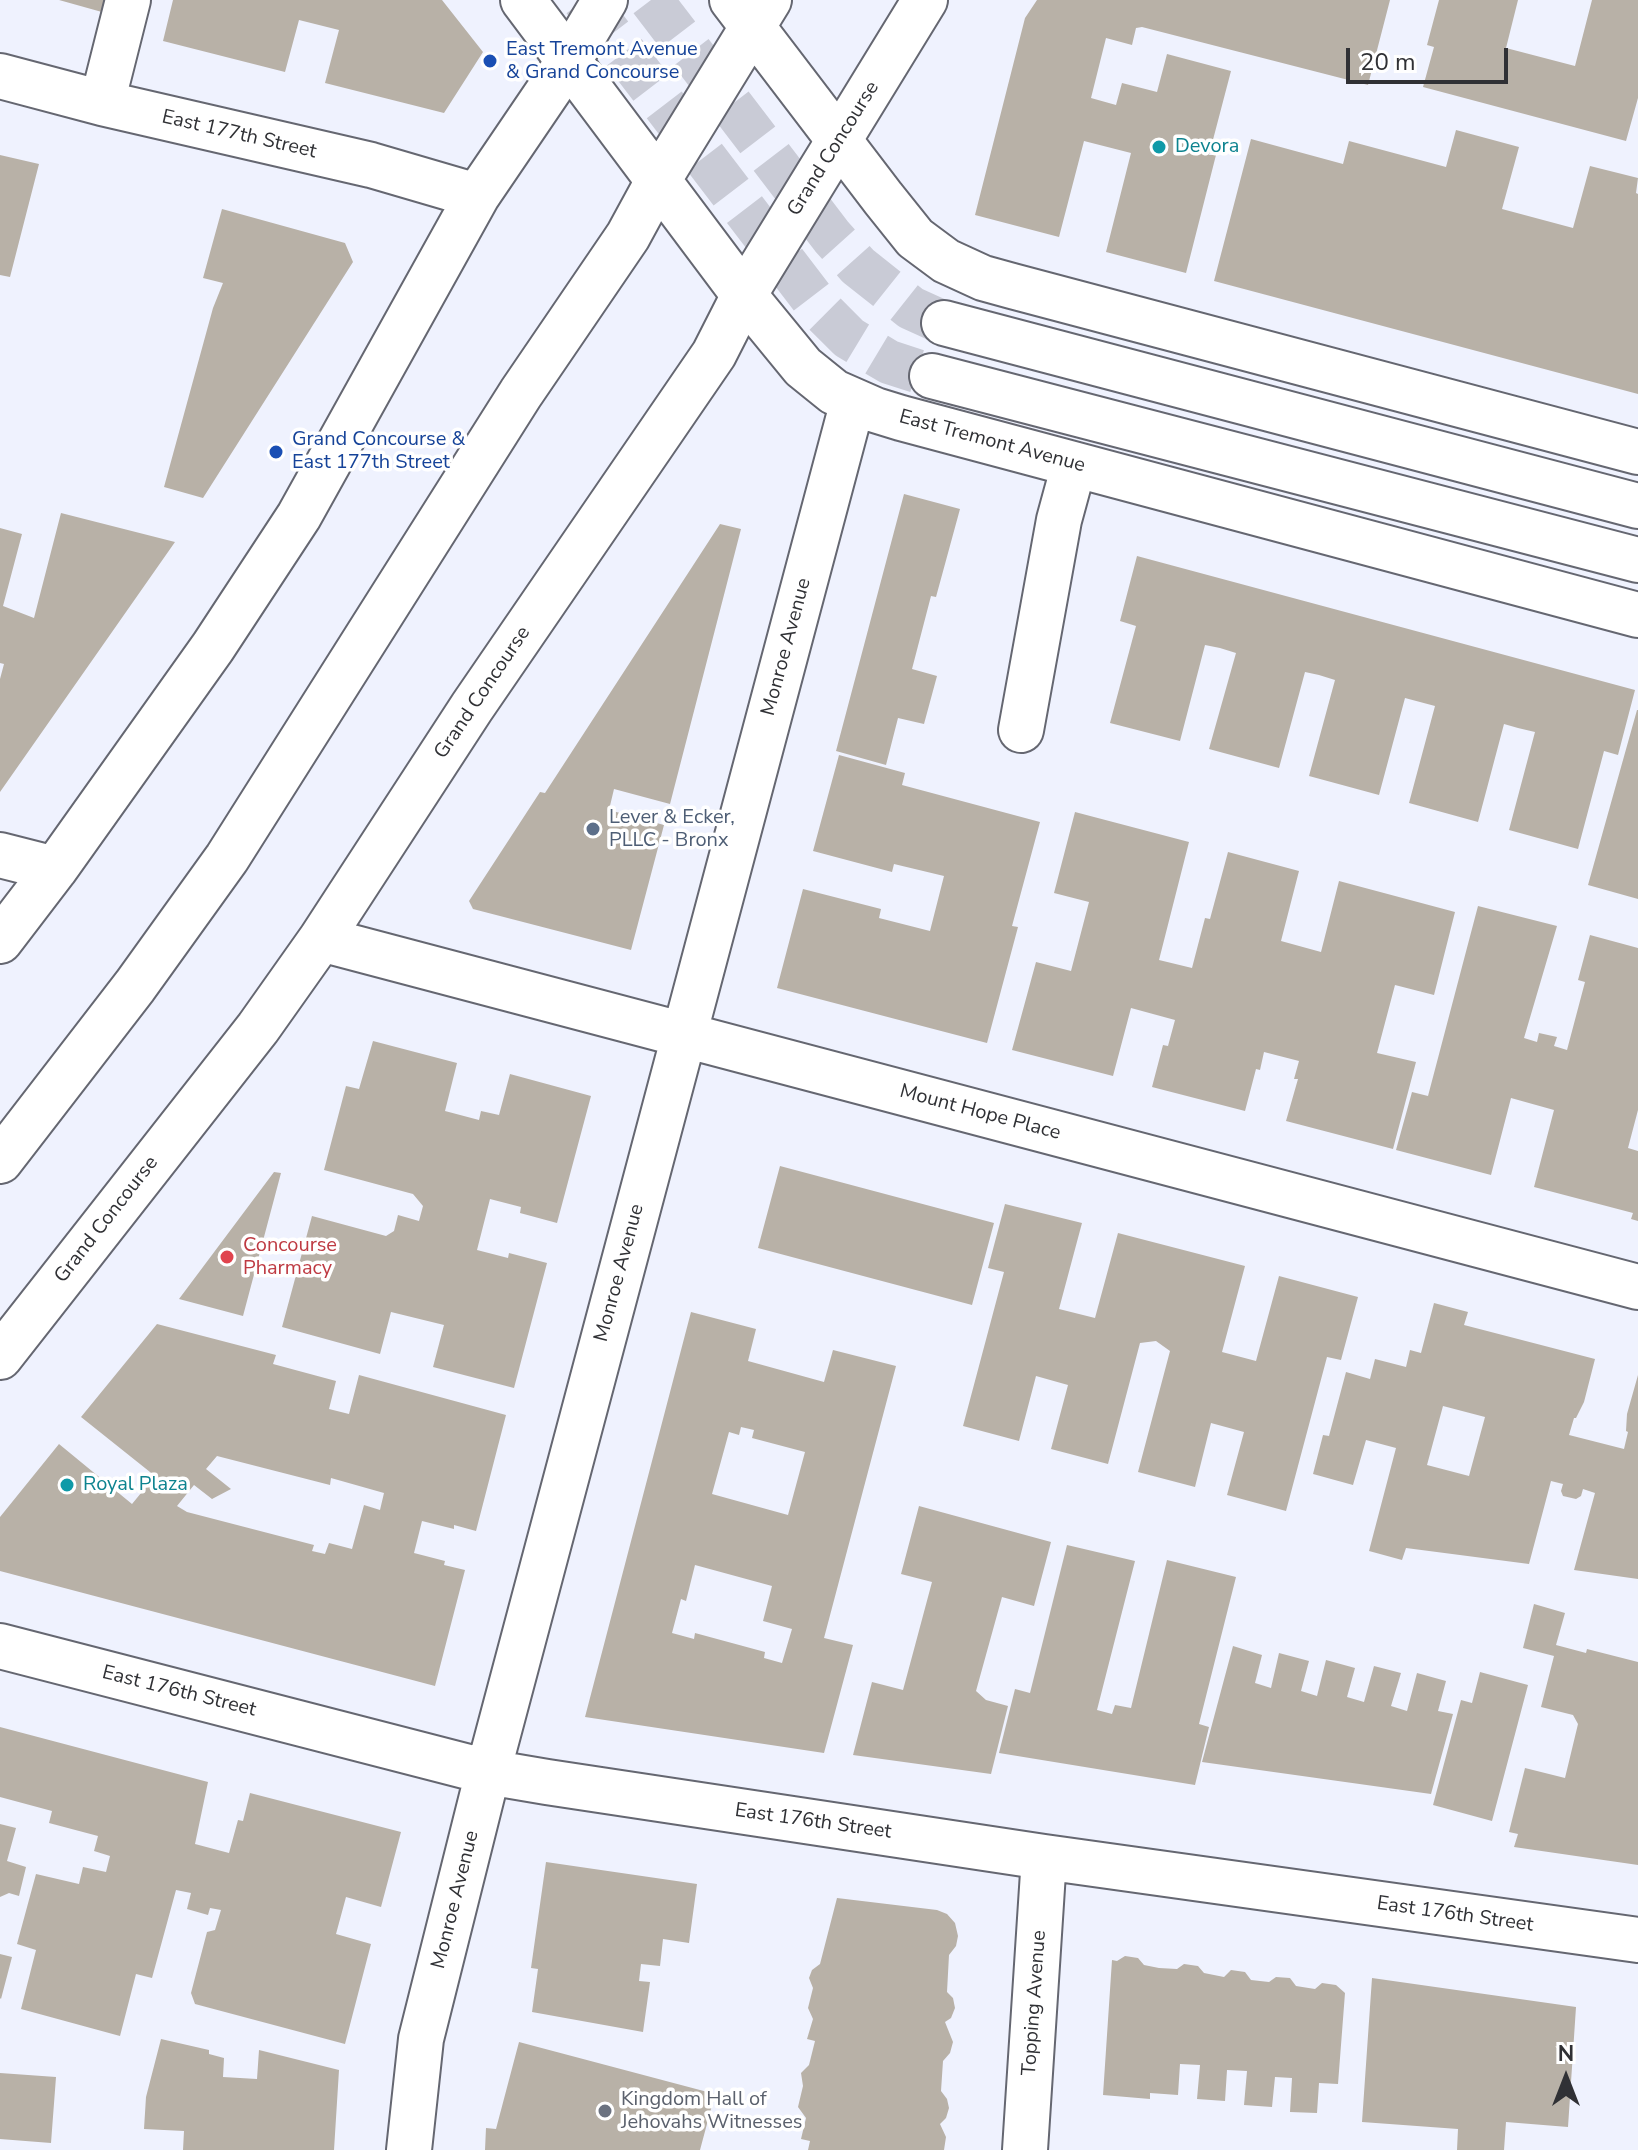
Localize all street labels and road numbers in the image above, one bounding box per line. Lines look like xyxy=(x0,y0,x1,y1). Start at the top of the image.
street label: Grand Concourse xyxy=(783,77,885,221)
street label: East 177th Street xyxy=(159,106,319,164)
street label: East Tremont Avenue xyxy=(896,406,1088,478)
street label: Monroe Avenue xyxy=(757,576,817,718)
street label: Grand Concourse xyxy=(430,622,536,764)
street label: Mount Hope Place xyxy=(897,1080,1063,1146)
street label: Grand Concourse xyxy=(50,1152,164,1288)
street label: Monroe Avenue xyxy=(590,1202,650,1344)
street label: East 176th Street xyxy=(100,1661,258,1723)
street label: East 176th Street xyxy=(733,1799,893,1845)
street label: Monroe Avenue xyxy=(427,1828,485,1972)
street label: East 176th Street xyxy=(1375,1892,1535,1938)
street label: Topping Avenue xyxy=(1018,1929,1052,2077)

